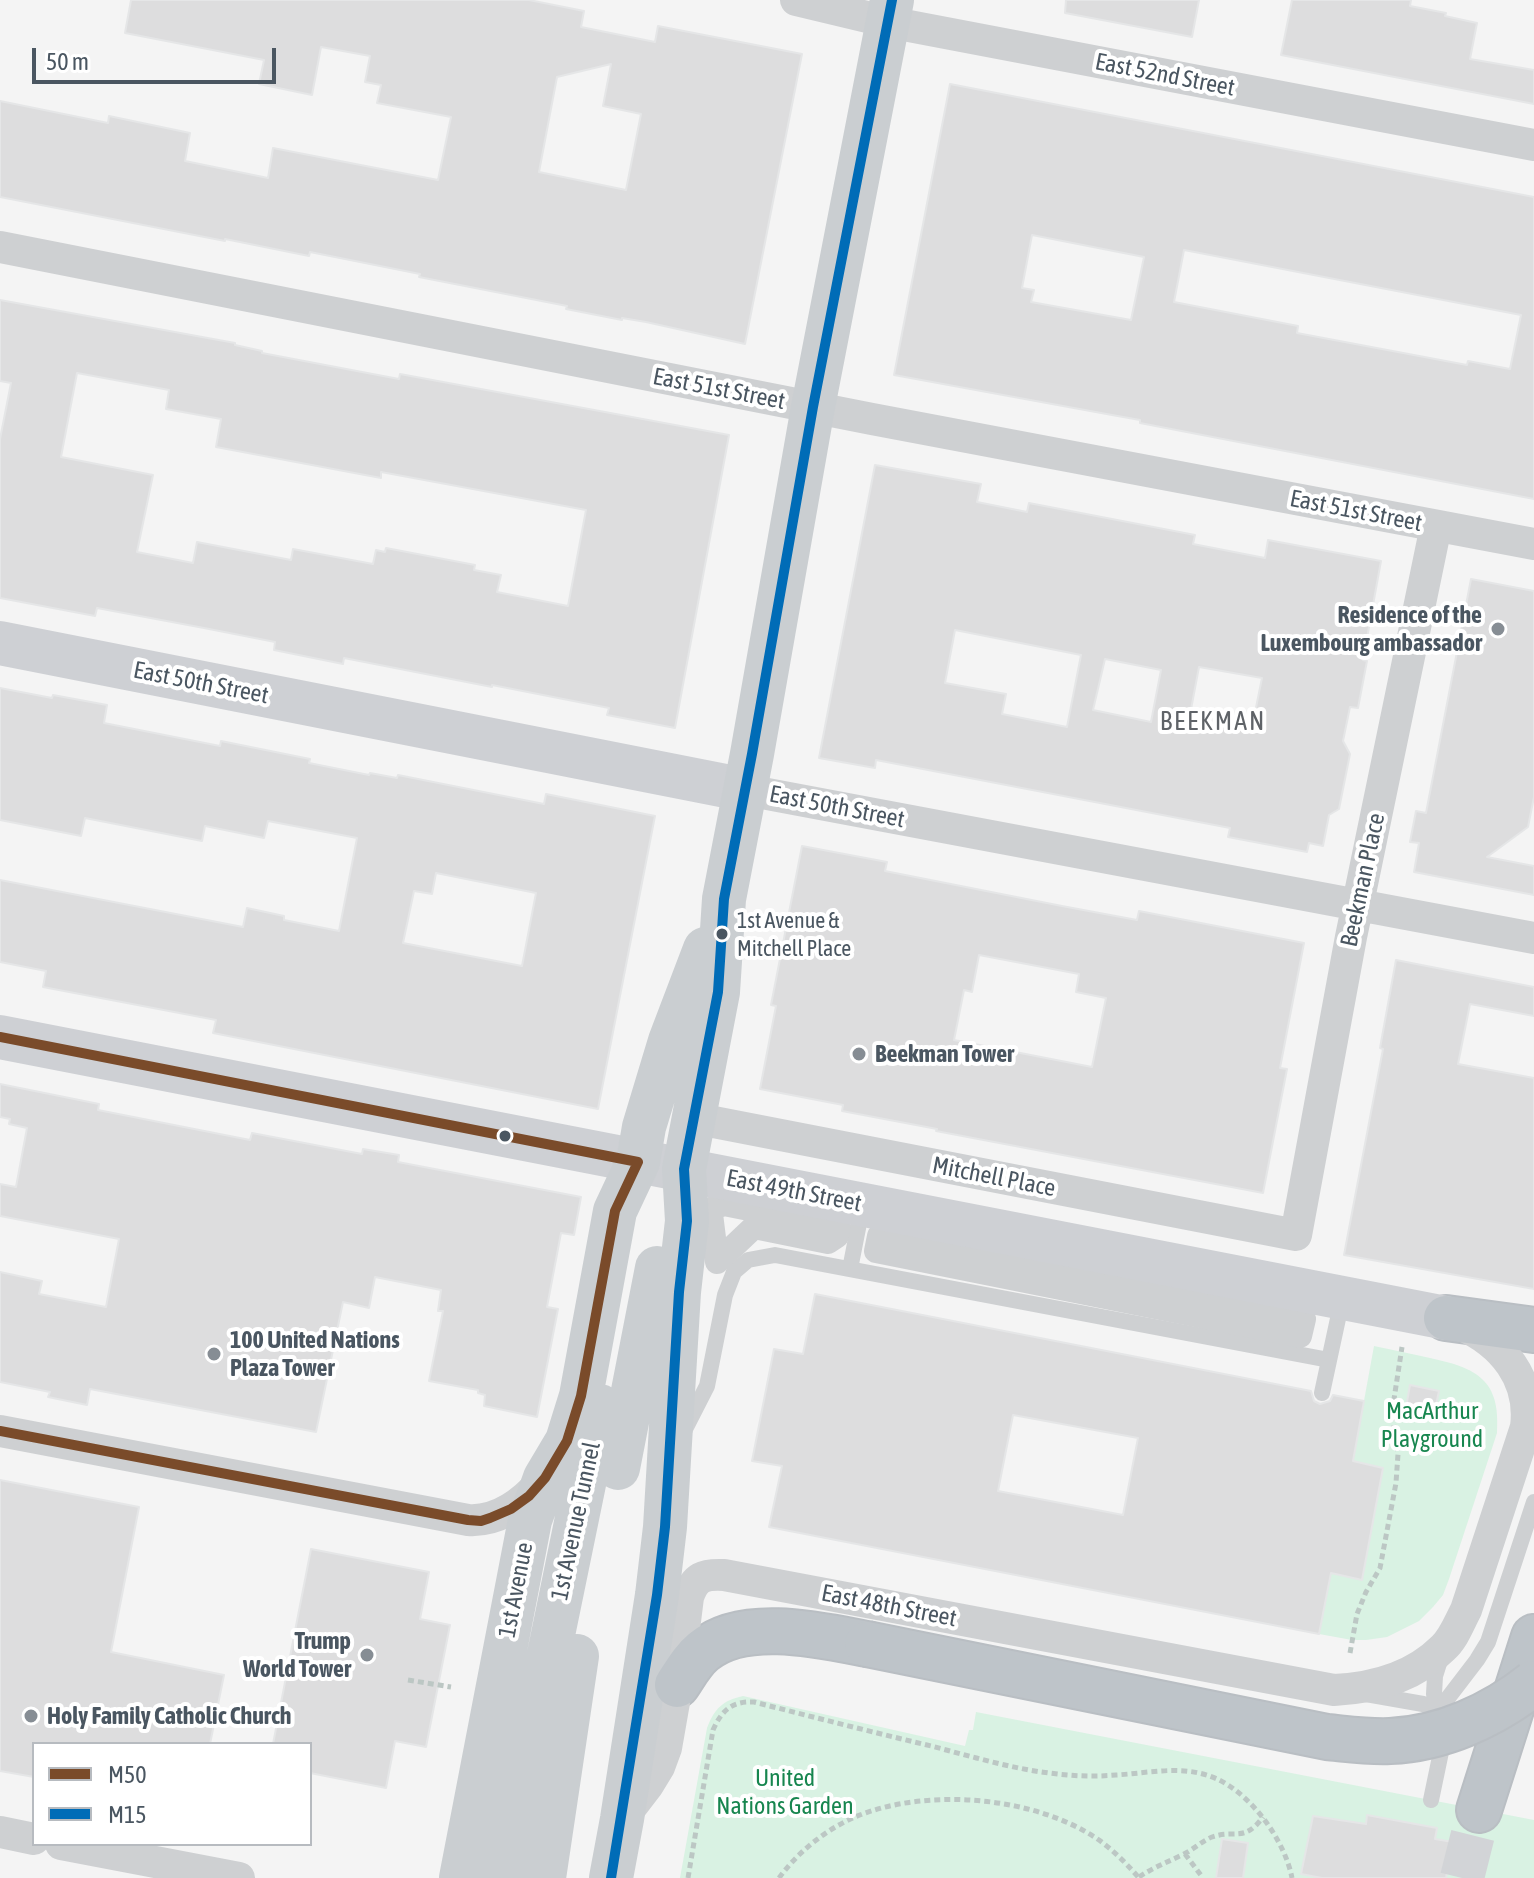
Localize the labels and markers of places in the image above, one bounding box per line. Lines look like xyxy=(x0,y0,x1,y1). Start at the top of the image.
place label: Residence of the Luxembourg ambassador xyxy=(1260,601,1482,657)
marker: Residence of the Luxembourg ambassador xyxy=(1489,620,1507,638)
place label: 1st Avenue & Mitchell Place xyxy=(737,908,851,960)
marker: 1st Avenue & Mitchell Place xyxy=(714,926,730,942)
place label: Beekman Tower xyxy=(875,1040,1014,1068)
marker: Beekman Tower xyxy=(850,1045,868,1063)
unlabelled marker xyxy=(497,1128,513,1144)
place label: 100 United Nations Plaza Tower xyxy=(230,1326,400,1382)
marker: 100 United Nations Plaza Tower xyxy=(205,1345,223,1363)
place label: Trump World Tower xyxy=(243,1627,351,1683)
marker: Trump World Tower xyxy=(358,1646,376,1664)
place label: Holy Family Catholic Church xyxy=(47,1702,291,1730)
marker: Holy Family Catholic Church xyxy=(22,1707,40,1725)

